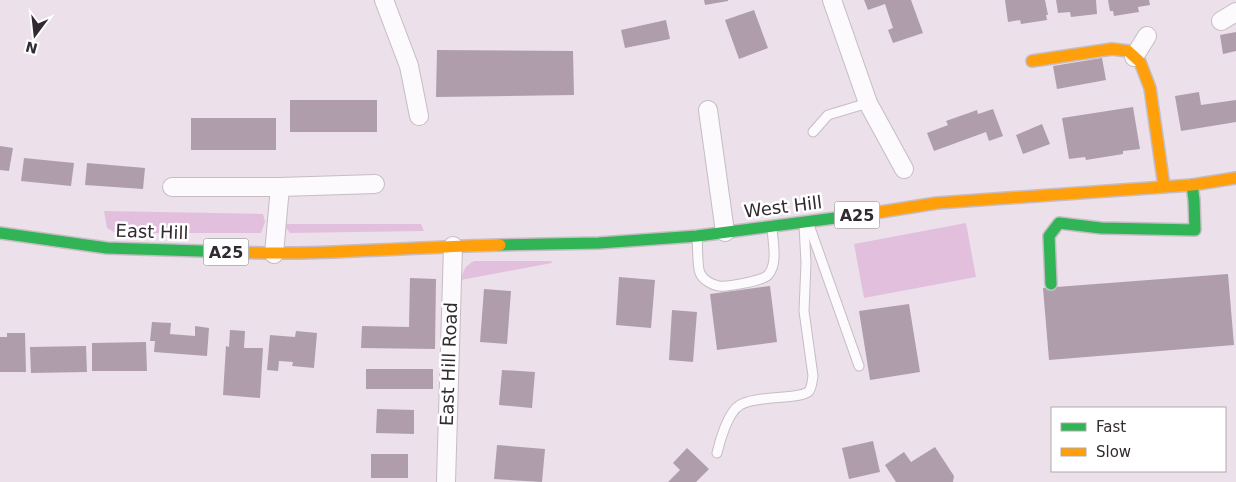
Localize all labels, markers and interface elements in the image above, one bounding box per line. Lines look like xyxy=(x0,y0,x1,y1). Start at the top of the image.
north arrow xyxy=(10,10,60,60)
text: N xyxy=(24,38,39,57)
street label: West Hill xyxy=(743,191,823,222)
road number: A25 xyxy=(834,202,880,228)
street label: East Hill xyxy=(115,220,189,243)
road number: A25 xyxy=(204,238,248,266)
street label: East Hill Road xyxy=(436,302,461,426)
legend xyxy=(1051,407,1226,472)
text: Fast xyxy=(1096,418,1126,436)
text: Slow xyxy=(1096,443,1131,461)

